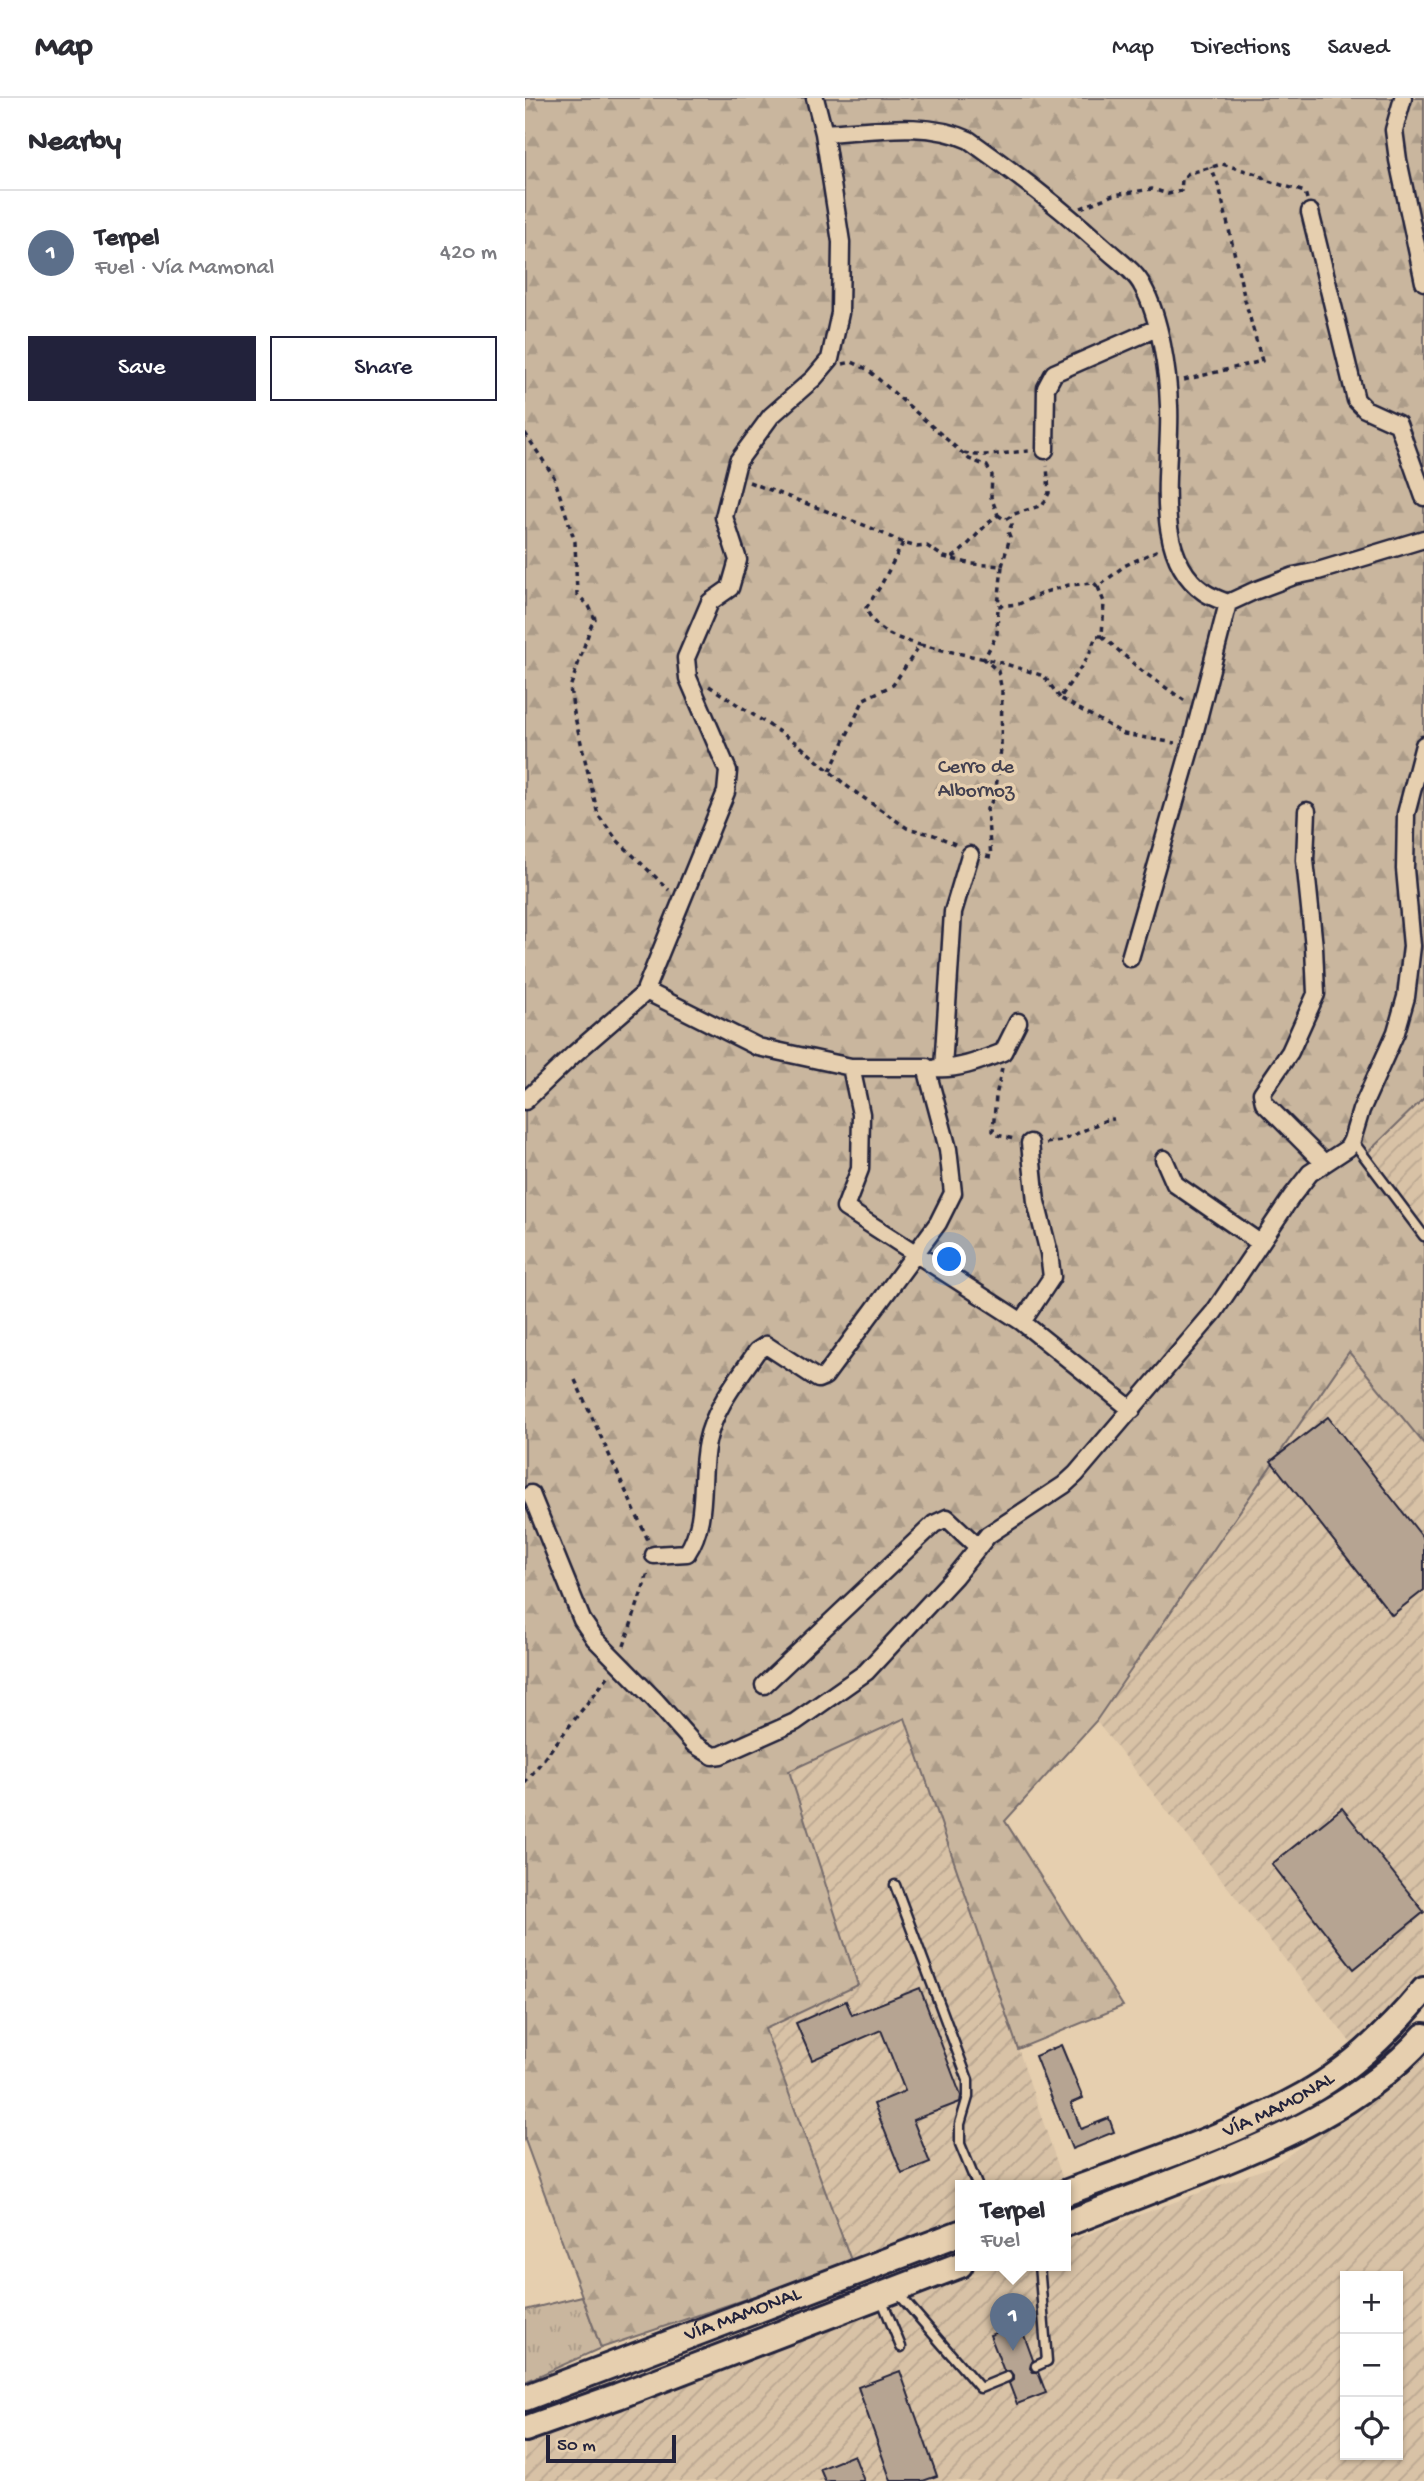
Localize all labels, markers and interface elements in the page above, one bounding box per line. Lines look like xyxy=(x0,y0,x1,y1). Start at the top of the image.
text: Map xyxy=(35,29,92,67)
text: Map xyxy=(1112,34,1154,63)
text: Directions xyxy=(1192,34,1290,63)
text: Saved xyxy=(1328,34,1389,63)
text: Nearby xyxy=(28,126,121,161)
text: Terpel xyxy=(95,224,160,255)
text: 1 xyxy=(46,240,56,267)
text: 420 m xyxy=(440,240,497,267)
text: Fuel · Vía Mamonal xyxy=(95,255,274,282)
button: Save xyxy=(28,336,256,401)
button: Share xyxy=(270,336,497,401)
park label: Cerro de Albornoz xyxy=(938,756,1015,805)
your location xyxy=(932,1242,966,1276)
street label: VÍA MAMONAL xyxy=(1218,2066,1341,2145)
popup xyxy=(955,2180,1071,2271)
text: Terpel xyxy=(981,2197,1045,2228)
text: Fuel xyxy=(981,2228,1020,2255)
map controls xyxy=(1340,2271,1403,2460)
button: + xyxy=(1340,2271,1403,2334)
street label: VÍA MAMONAL xyxy=(680,2282,806,2349)
pin: 1 xyxy=(990,2293,1036,2351)
button: − xyxy=(1340,2334,1403,2397)
button: locate xyxy=(1340,2397,1403,2460)
scale bar xyxy=(546,2432,675,2464)
text: 50 m xyxy=(557,2435,596,2458)

